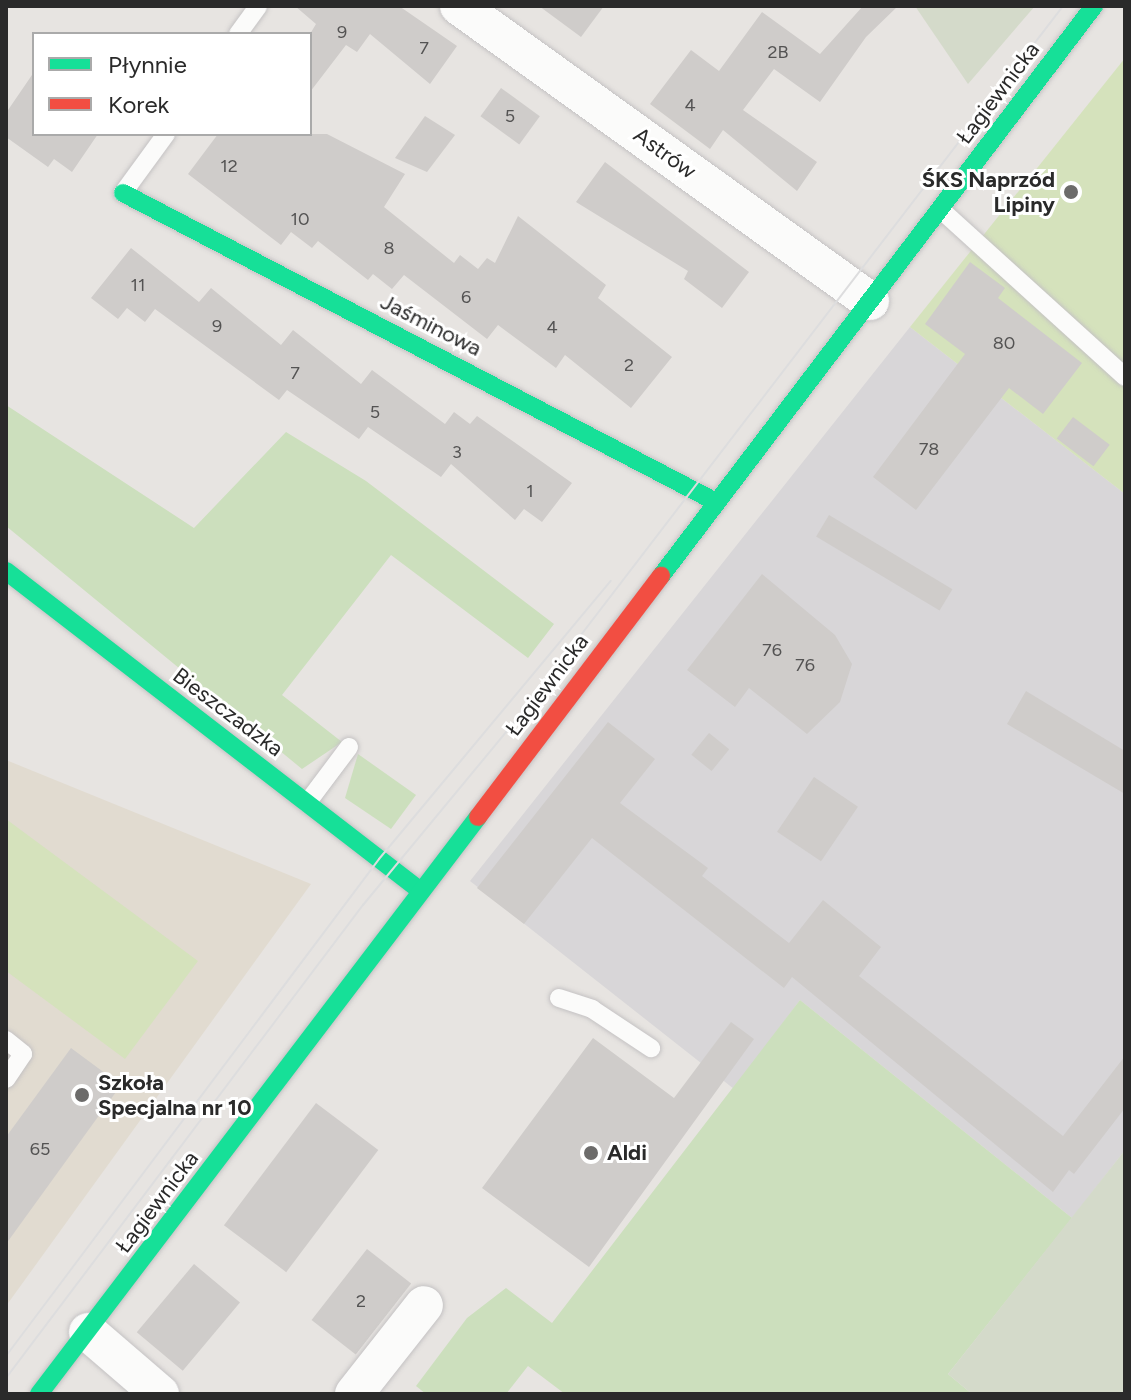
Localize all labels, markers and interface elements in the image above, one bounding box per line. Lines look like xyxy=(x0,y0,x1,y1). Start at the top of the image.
house number: 9 xyxy=(337,21,347,43)
legend xyxy=(32,32,312,136)
house number: 7 xyxy=(419,37,429,59)
street label: Łagiewnicka xyxy=(951,37,1045,149)
house number: 2B xyxy=(767,41,789,63)
text: Płynnie xyxy=(108,50,187,79)
text: Korek xyxy=(108,90,169,119)
house number: 4 xyxy=(684,94,696,116)
house number: 5 xyxy=(505,105,515,127)
street label: Astrów xyxy=(629,122,701,184)
house number: 12 xyxy=(220,155,238,177)
place label: ŚKS Naprzód Lipiny xyxy=(922,166,1055,218)
marker: ŚKS Naprzód Lipiny xyxy=(1062,183,1080,201)
house number: 10 xyxy=(291,208,309,230)
house number: 8 xyxy=(383,237,395,259)
house number: 11 xyxy=(131,274,145,296)
house number: 6 xyxy=(461,286,471,308)
street label: Jaśminowa xyxy=(376,288,486,362)
house number: 9 xyxy=(212,315,222,337)
house number: 4 xyxy=(546,316,558,338)
house number: 80 xyxy=(993,332,1015,354)
house number: 2 xyxy=(624,354,634,376)
house number: 7 xyxy=(290,362,300,384)
house number: 5 xyxy=(370,401,380,423)
house number: 78 xyxy=(919,438,939,460)
house number: 3 xyxy=(452,441,462,463)
house number: 1 xyxy=(526,480,534,502)
street label: Łagiewnicka xyxy=(500,629,594,741)
house number: 76 xyxy=(762,639,782,661)
house number: 76 xyxy=(795,654,815,676)
street label: Bieszczadzka xyxy=(168,662,288,762)
place label: Szkoła Specjalna nr 10 xyxy=(98,1069,251,1120)
marker: Szkoła Specjalna nr 10 xyxy=(73,1086,91,1104)
house number: 65 xyxy=(30,1138,50,1160)
place label: Aldi xyxy=(607,1140,647,1166)
marker: Aldi xyxy=(582,1144,600,1162)
street label: Łagiewnicka xyxy=(110,1146,204,1258)
house number: 2 xyxy=(356,1290,366,1312)

